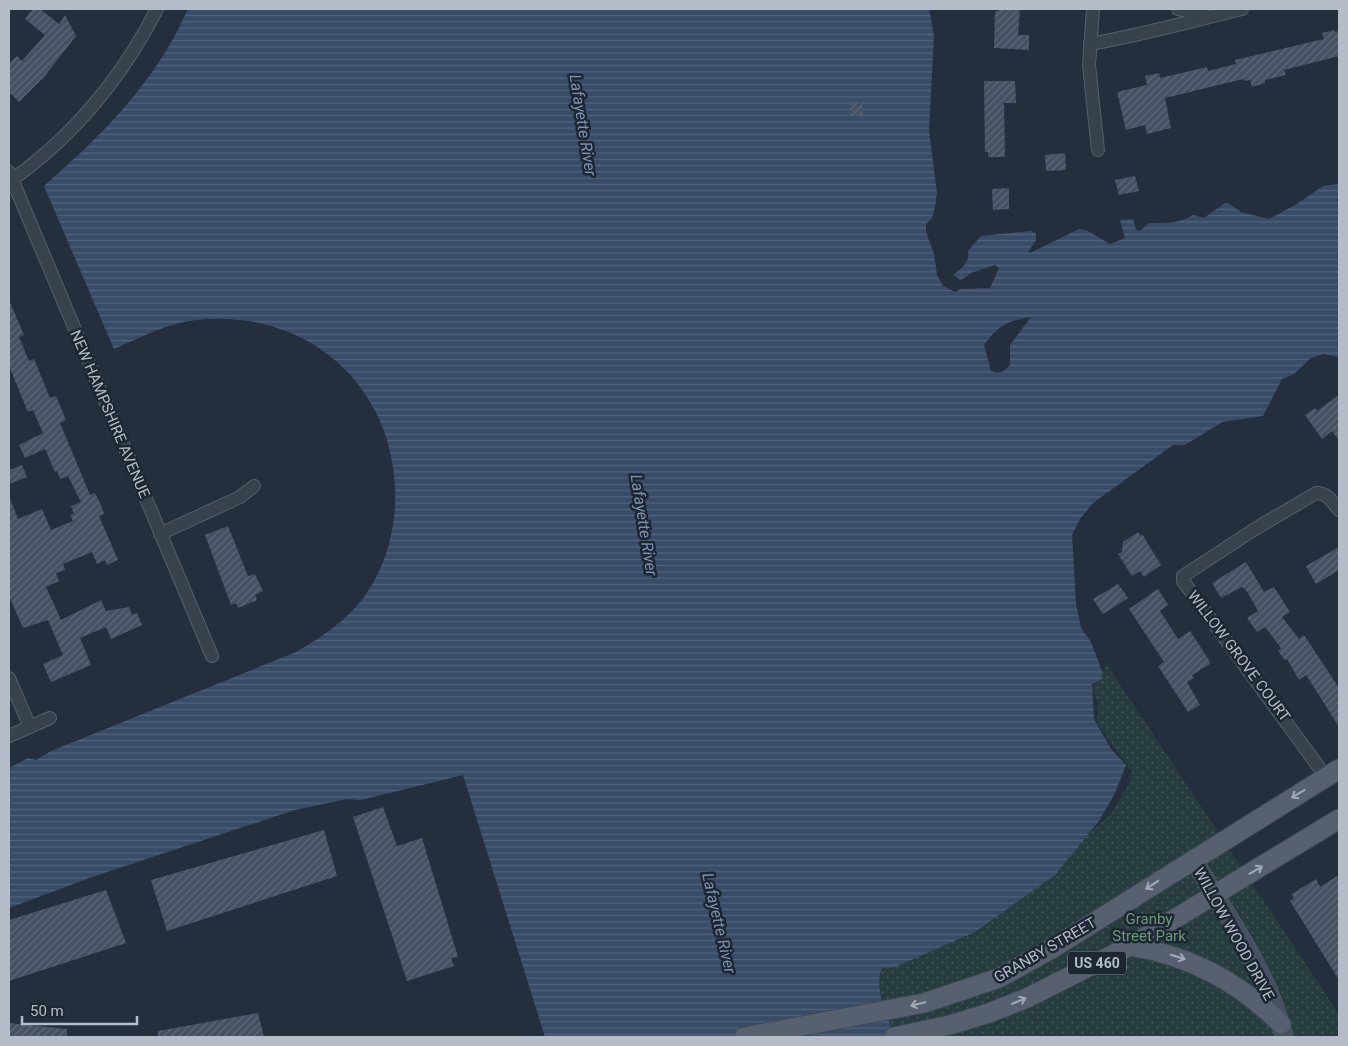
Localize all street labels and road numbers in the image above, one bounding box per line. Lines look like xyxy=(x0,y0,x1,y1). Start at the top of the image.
street label: NEW HAMPSHIRE AVENUE xyxy=(66,327,154,501)
street label: WILLOW GROVE COURT xyxy=(1184,587,1294,725)
street label: WILLOW WOOD DRIVE xyxy=(1190,864,1278,1004)
street label: GRANBY STREET xyxy=(991,913,1099,987)
road number: US 460 xyxy=(1068,951,1126,974)

